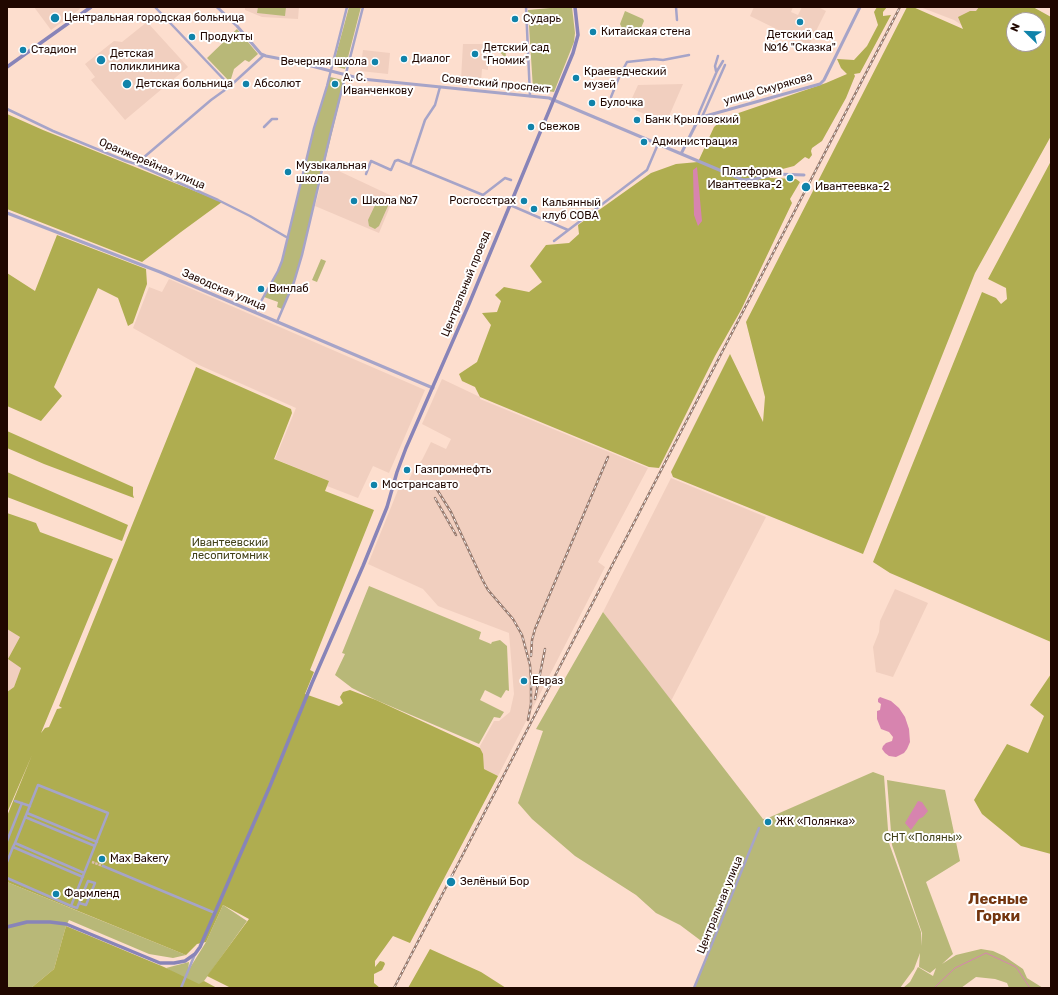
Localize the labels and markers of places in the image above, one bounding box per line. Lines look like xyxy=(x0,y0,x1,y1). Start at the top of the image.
place label: Центральная городская больница xyxy=(64,11,244,25)
marker: Центральная городская больница xyxy=(49,12,61,24)
place label: Сударь xyxy=(523,12,561,26)
marker: Сударь xyxy=(510,14,520,24)
marker: Детский сад №16 "Сказка" xyxy=(795,17,805,27)
place label: Китайская стена xyxy=(601,25,691,39)
marker: Китайская стена xyxy=(588,27,598,37)
place label: Детский сад №16 "Сказка" xyxy=(764,28,836,54)
place label: Продукты xyxy=(200,30,253,44)
marker: Продукты xyxy=(187,32,197,42)
place label: Детский сад "Гномик" xyxy=(483,41,549,67)
place label: Стадион xyxy=(31,43,76,57)
marker: Стадион xyxy=(18,45,28,55)
place label: Детская поликлиника xyxy=(110,47,180,73)
marker: Детский сад "Гномик" xyxy=(470,49,480,59)
place label: Диалог xyxy=(412,52,450,66)
marker: Детская поликлиника xyxy=(95,54,107,66)
marker: Диалог xyxy=(399,54,409,64)
place label: Вечерняя школа xyxy=(280,55,367,69)
marker: Вечерняя школа xyxy=(370,57,380,67)
place label: Краеведческий музей xyxy=(584,65,666,91)
place label: А. С. Иванченкову xyxy=(343,71,413,97)
marker: Краеведческий музей xyxy=(571,73,581,83)
place label: Детская больница xyxy=(136,77,233,91)
place label: Абсолют xyxy=(254,77,301,91)
marker: Детская больница xyxy=(121,78,133,90)
marker: Абсолют xyxy=(241,79,251,89)
marker: А. С. Иванченкову xyxy=(330,79,340,89)
place label: Булочка xyxy=(600,96,643,110)
marker: Булочка xyxy=(587,98,597,108)
place label: Банк Крыловский xyxy=(645,113,739,127)
marker: Банк Крыловский xyxy=(632,115,642,125)
place label: Свежов xyxy=(539,120,580,134)
marker: Свежов xyxy=(526,122,536,132)
place label: Администрация xyxy=(652,135,737,149)
marker: Администрация xyxy=(639,137,649,147)
place label: Музыкальная школа xyxy=(296,159,367,185)
place label: Платформа Ивантеевка-2 xyxy=(707,165,782,191)
marker: Музыкальная школа xyxy=(283,167,293,177)
marker: Платформа Ивантеевка-2 xyxy=(785,173,795,183)
place label: Ивантеевка-2 xyxy=(815,180,890,194)
marker: Ивантеевка-2 xyxy=(800,181,812,193)
place label: Школа №7 xyxy=(362,194,418,208)
place label: Росгосстрах xyxy=(449,194,516,208)
marker: Школа №7 xyxy=(349,196,359,206)
marker: Росгосстрах xyxy=(519,196,529,206)
place label: Кальянный клуб СОВА xyxy=(542,196,601,222)
marker: Кальянный клуб СОВА xyxy=(529,204,539,214)
place label: Винлаб xyxy=(269,282,309,296)
marker: Винлаб xyxy=(256,284,266,294)
place label: Газпромнефть xyxy=(415,463,491,477)
marker: Газпромнефть xyxy=(402,465,412,475)
place label: Мострансавто xyxy=(382,478,458,492)
marker: Мострансавто xyxy=(369,480,379,490)
place label: Евраз xyxy=(532,674,563,688)
marker: Евраз xyxy=(519,676,529,686)
place label: ЖК «Полянка» xyxy=(776,815,855,829)
marker: ЖК «Полянка» xyxy=(763,817,773,827)
place label: Max Bakery xyxy=(110,852,169,866)
marker: Max Bakery xyxy=(97,854,107,864)
place label: Зелёный Бор xyxy=(460,875,529,889)
marker: Зелёный Бор xyxy=(445,876,457,888)
place label: Фармленд xyxy=(64,887,119,901)
marker: Фармленд xyxy=(51,889,61,899)

